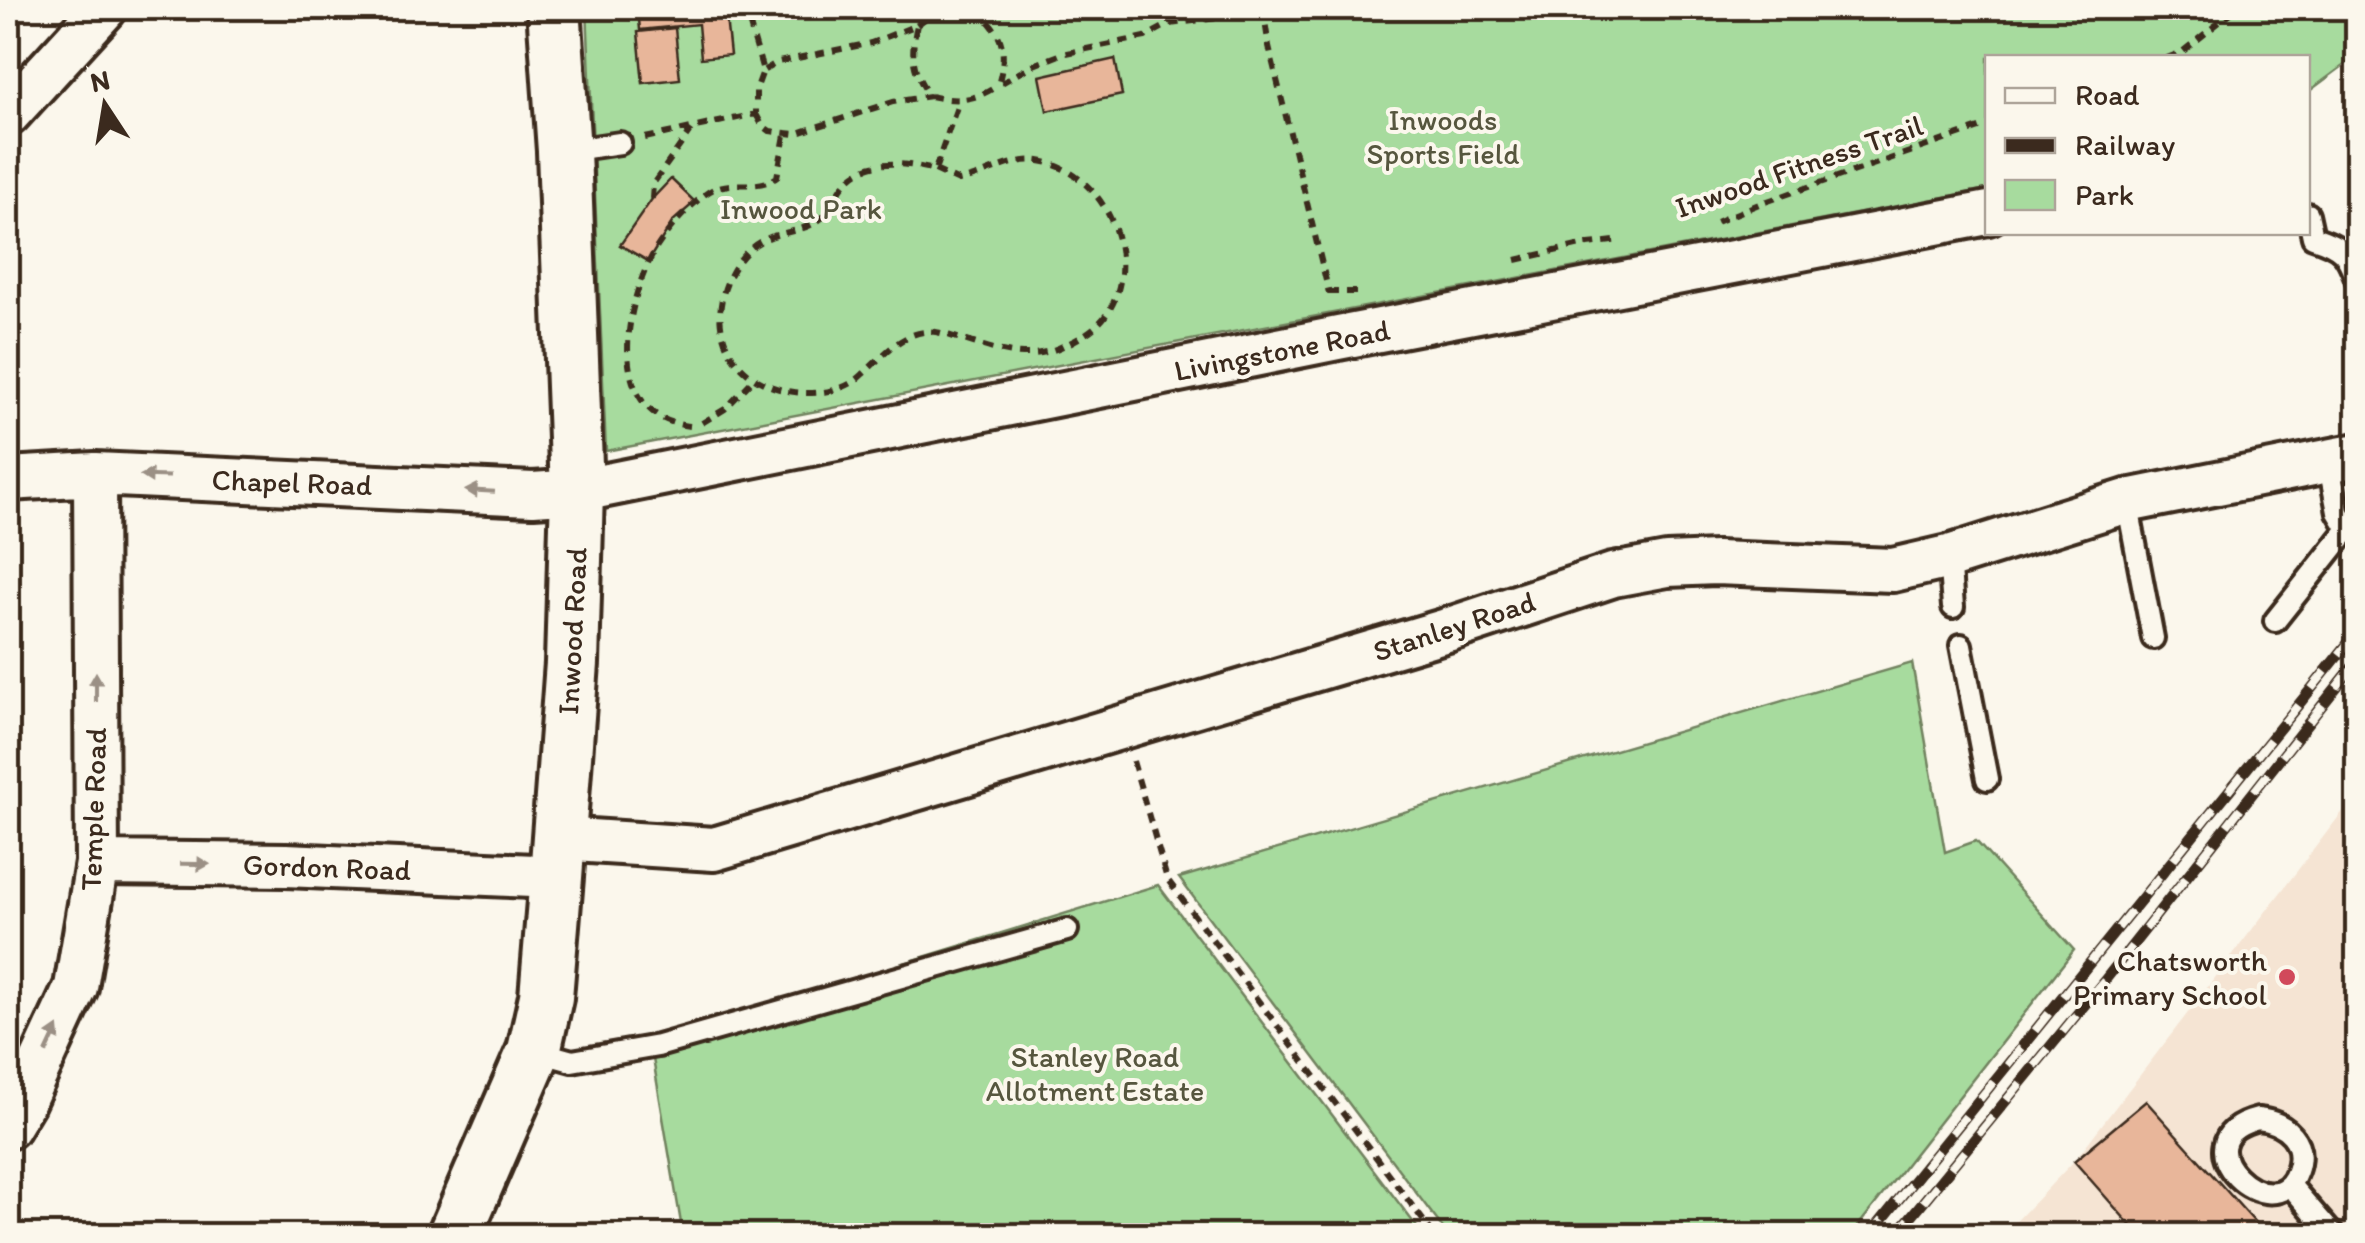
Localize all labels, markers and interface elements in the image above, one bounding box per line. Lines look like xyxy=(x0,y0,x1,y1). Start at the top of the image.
north arrow xyxy=(55,55,155,155)
legend xyxy=(1985,55,2310,235)
text: N xyxy=(87,62,113,99)
text: Road xyxy=(2075,76,2140,113)
park label: Inwoods Sports Field xyxy=(1366,101,1520,172)
street label: Inwood Fitness Trail xyxy=(1670,106,1928,226)
text: Railway xyxy=(2075,126,2175,163)
text: Park xyxy=(2075,176,2134,213)
park label: Inwood Park xyxy=(720,190,882,227)
street label: Livingstone Road xyxy=(1171,311,1394,389)
street label: Chapel Road xyxy=(211,461,373,503)
one-way arrow xyxy=(139,468,171,484)
one-way arrow xyxy=(464,483,496,499)
street label: Inwood Road xyxy=(549,546,595,716)
street label: Stanley Road xyxy=(1368,582,1540,670)
one-way arrow xyxy=(88,670,104,702)
street label: Temple Road xyxy=(72,726,114,891)
street label: Gordon Road xyxy=(242,846,412,888)
one-way arrow xyxy=(179,856,211,872)
place label: Chatsworth Primary School xyxy=(2073,942,2268,1013)
marker: Chatsworth Primary School xyxy=(2276,966,2298,988)
one-way arrow xyxy=(43,1025,60,1054)
park label: Stanley Road Allotment Estate xyxy=(986,1038,1204,1109)

